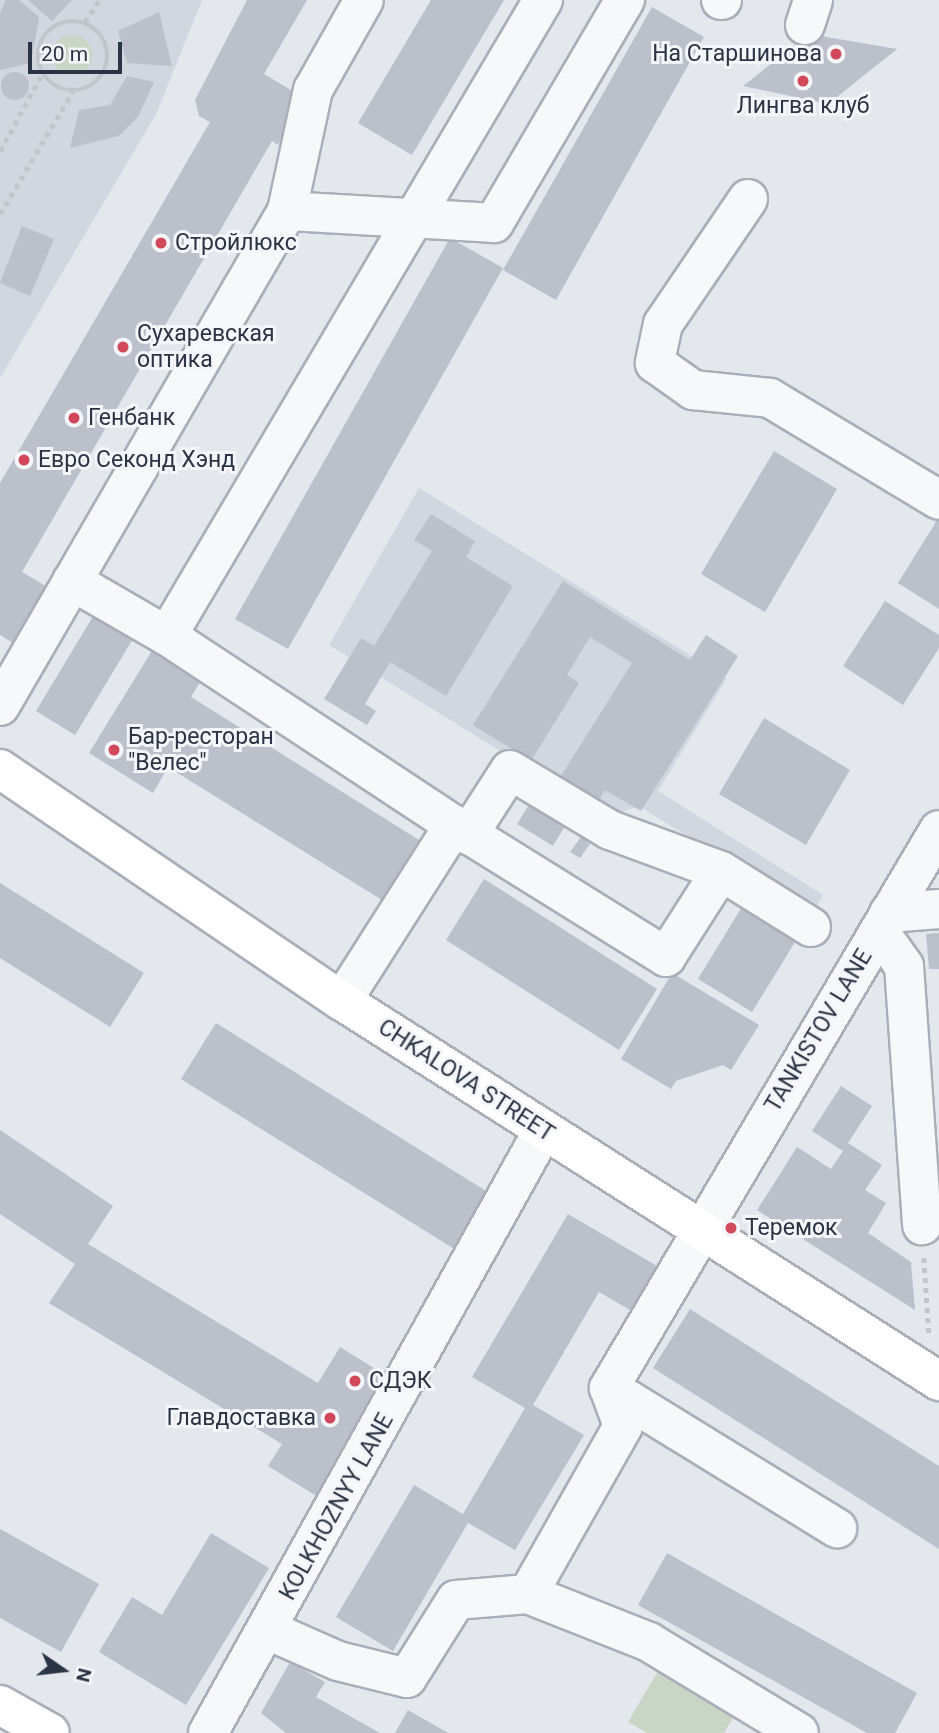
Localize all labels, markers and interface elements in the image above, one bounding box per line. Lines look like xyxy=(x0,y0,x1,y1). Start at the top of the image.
scale bar xyxy=(32,28,126,72)
place label: На Старшинова xyxy=(652,40,822,68)
text: 20 m xyxy=(41,42,88,66)
marker: На Старшинова xyxy=(828,46,844,62)
marker: Лингва клуб xyxy=(795,73,811,89)
place label: Лингва клуб xyxy=(736,92,870,120)
place label: Стройлюкс xyxy=(175,229,297,257)
marker: Стройлюкс xyxy=(153,235,169,251)
place label: Сухаревская оптика xyxy=(137,320,275,374)
marker: Сухаревская оптика xyxy=(115,339,131,355)
place label: Генбанк xyxy=(88,404,175,432)
marker: Генбанк xyxy=(66,410,82,426)
place label: Евро Секонд Хэнд xyxy=(38,446,235,474)
marker: Евро Секонд Хэнд xyxy=(16,452,32,468)
place label: Бар-ресторан "Велес" xyxy=(128,723,274,777)
marker: Бар-ресторан "Велес" xyxy=(106,742,122,758)
street label: TANKISTOV LANE xyxy=(760,945,878,1117)
street label: CHKALOVA STREET xyxy=(373,1014,559,1148)
place label: Теремок xyxy=(745,1214,838,1242)
marker: Теремок xyxy=(723,1220,739,1236)
place label: СДЭК xyxy=(369,1367,432,1395)
marker: СДЭК xyxy=(347,1373,363,1389)
place label: Главдоставка xyxy=(166,1404,316,1432)
street label: KOLKHOZNYY LANE xyxy=(274,1409,400,1605)
marker: Главдоставка xyxy=(322,1410,338,1426)
north arrow xyxy=(28,1635,98,1705)
text: N xyxy=(71,1666,97,1684)

